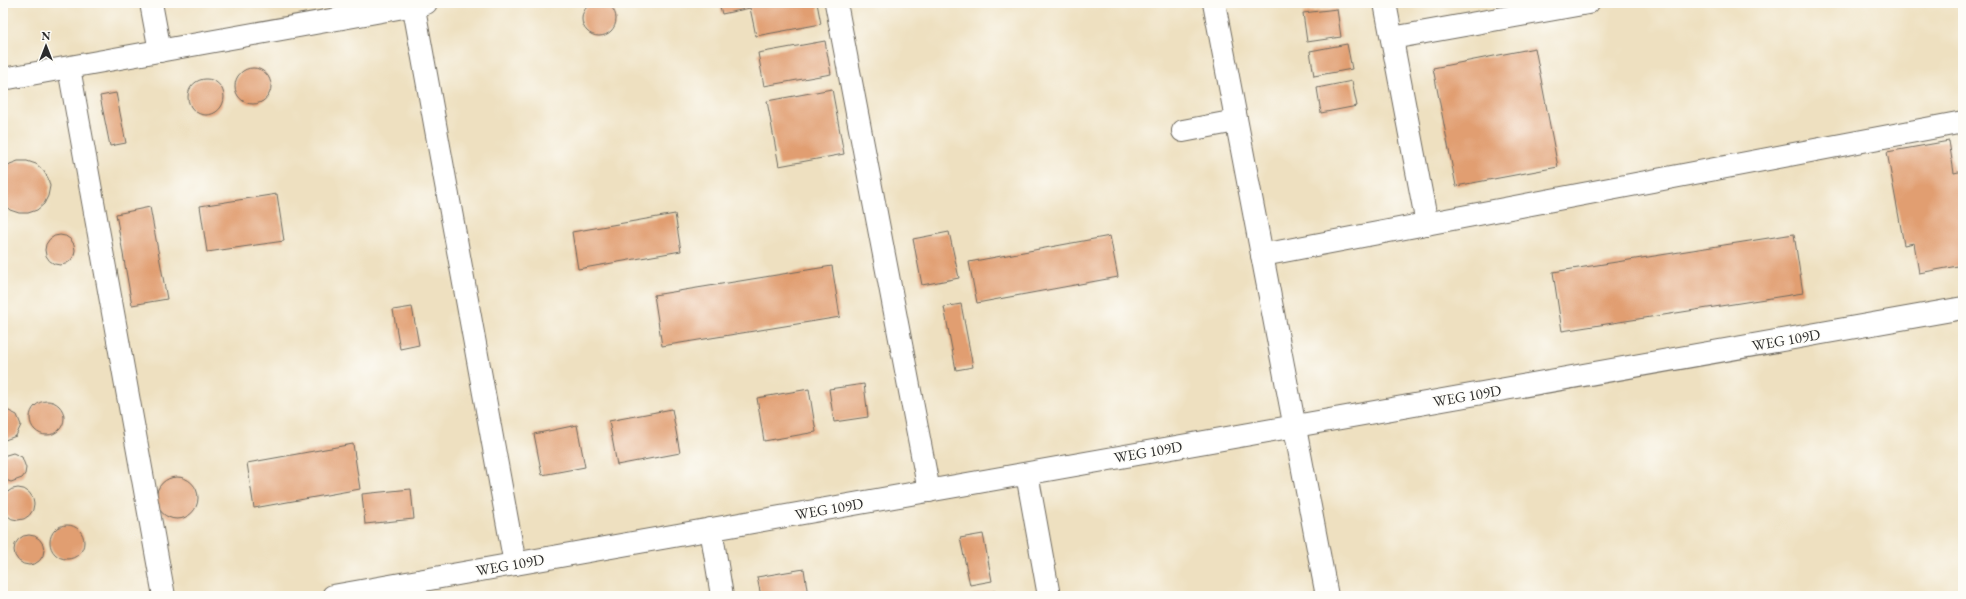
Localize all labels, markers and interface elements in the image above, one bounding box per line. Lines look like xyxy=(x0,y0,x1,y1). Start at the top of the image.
north arrow xyxy=(26,26,66,66)
text: N xyxy=(42,29,51,43)
street label: WEG 109D xyxy=(1750,324,1822,355)
street label: WEG 109D xyxy=(1431,380,1503,411)
street label: WEG 109D xyxy=(1112,436,1184,467)
street label: WEG 109D xyxy=(793,493,865,524)
street label: WEG 109D xyxy=(474,549,546,580)

